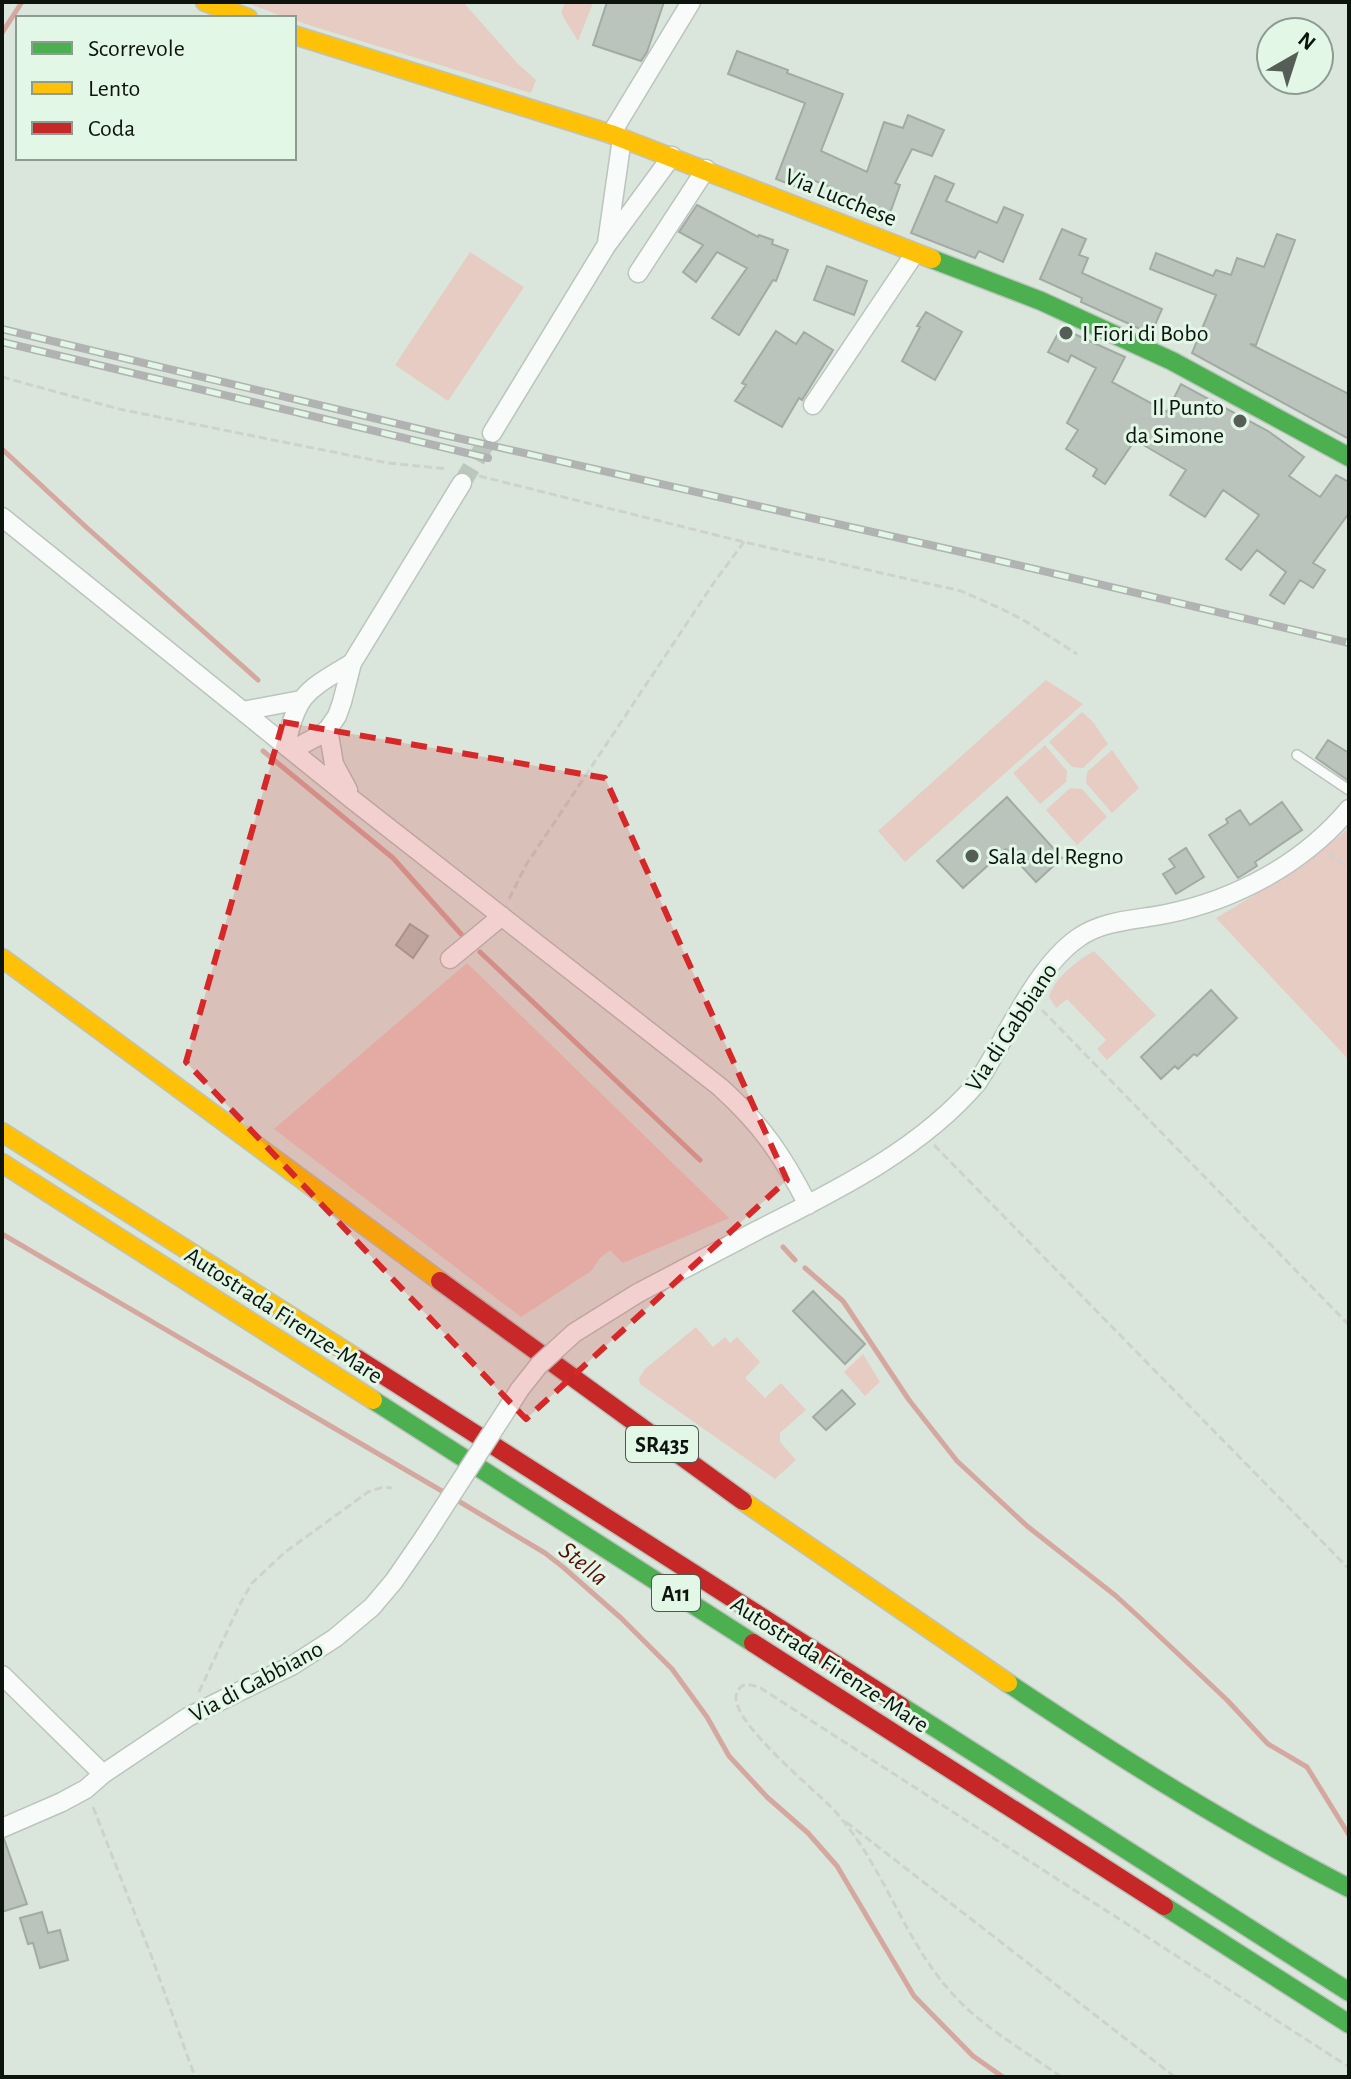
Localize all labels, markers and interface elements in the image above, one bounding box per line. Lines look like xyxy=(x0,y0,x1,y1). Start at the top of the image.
legend xyxy=(16,16,296,160)
north arrow xyxy=(1255,16,1335,96)
text: N xyxy=(1294,28,1320,55)
text: Scorrevole xyxy=(88,37,185,61)
text: Lento xyxy=(88,77,140,101)
text: Coda xyxy=(88,117,135,141)
street label: Via Lucchese xyxy=(781,165,900,231)
place label: I Fiori di Bobo xyxy=(1082,322,1208,346)
marker: I Fiori di Bobo xyxy=(1057,324,1075,342)
place label: Il Punto da Simone xyxy=(1125,396,1224,448)
marker: Il Punto da Simone xyxy=(1231,412,1249,430)
place label: Sala del Regno xyxy=(988,845,1123,869)
marker: Sala del Regno xyxy=(963,847,981,865)
street label: Via di Gabbiano xyxy=(962,959,1062,1096)
street label: Autostrada Firenze-Mare xyxy=(180,1243,387,1389)
road number: SR435 xyxy=(626,1426,698,1462)
water label: Stella xyxy=(554,1537,613,1591)
road number: A11 xyxy=(652,1575,700,1611)
street label: Autostrada Firenze-Mare xyxy=(726,1592,933,1738)
street label: Via di Gabbiano xyxy=(186,1637,327,1727)

